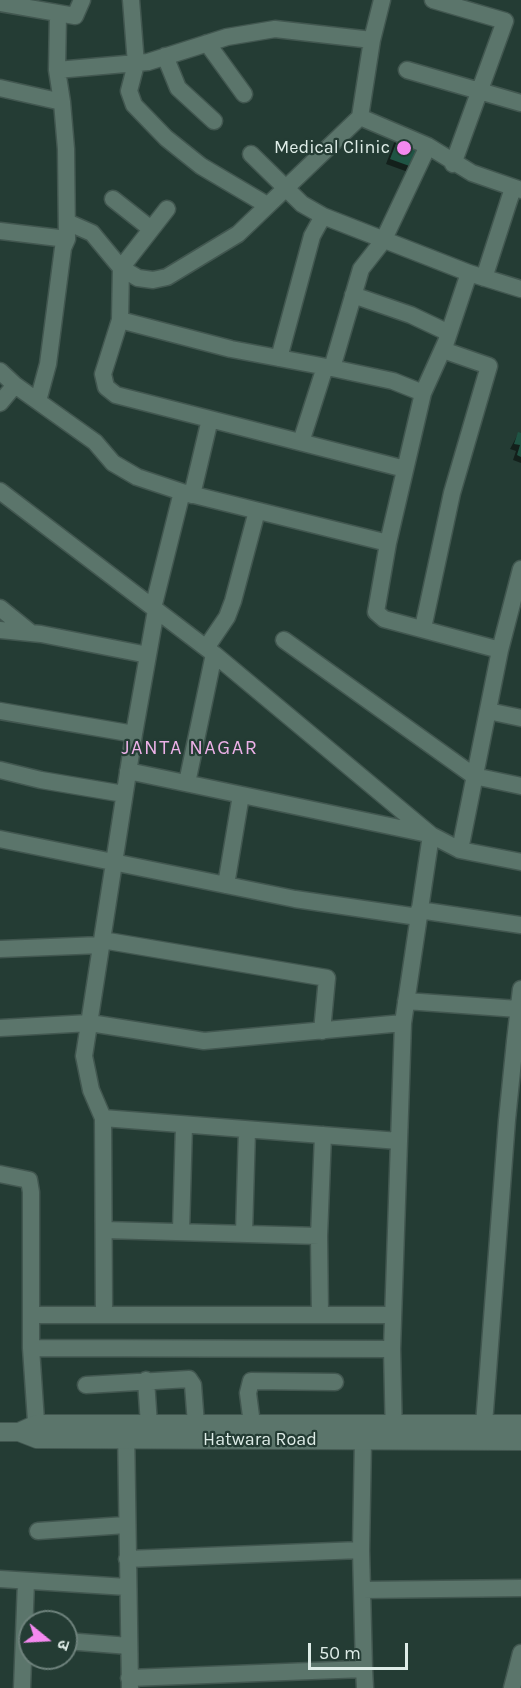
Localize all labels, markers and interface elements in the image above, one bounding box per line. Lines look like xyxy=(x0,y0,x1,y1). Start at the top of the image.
place label: Medical Clinic xyxy=(274,137,390,159)
marker: Medical Clinic xyxy=(395,139,413,157)
district label: JANTA NAGAR xyxy=(122,736,258,760)
street label: Hatwara Road xyxy=(203,1429,317,1451)
north arrow xyxy=(18,1610,78,1670)
scale bar xyxy=(311,1631,412,1669)
text: उ xyxy=(53,1638,74,1652)
text: 50 m xyxy=(319,1642,361,1664)

